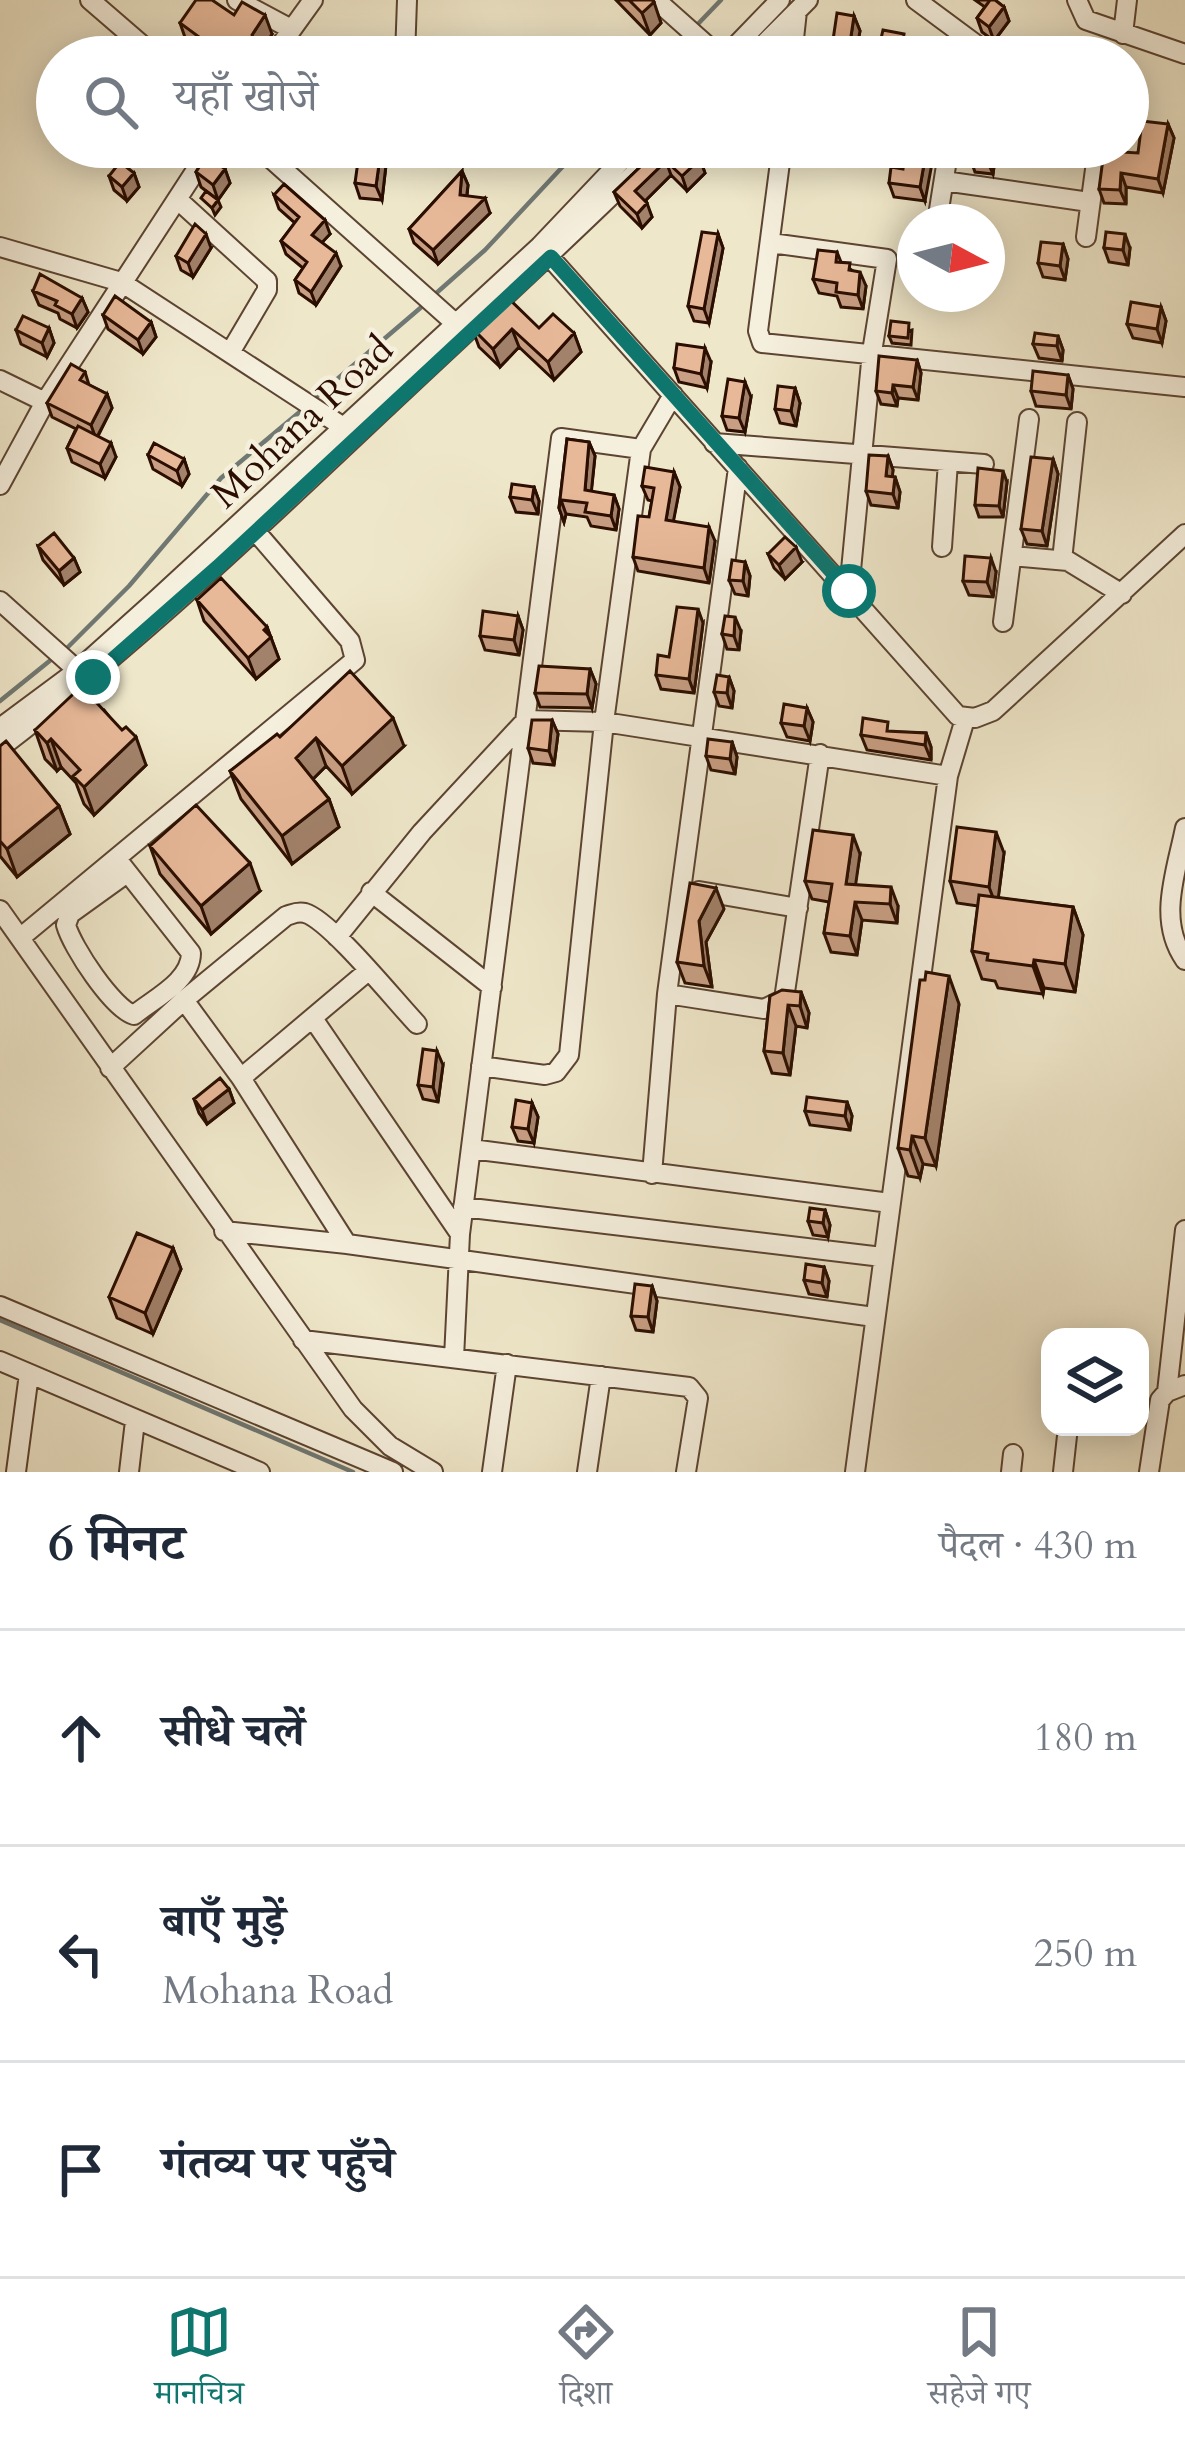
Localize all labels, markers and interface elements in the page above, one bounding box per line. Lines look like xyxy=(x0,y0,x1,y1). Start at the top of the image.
search box xyxy=(36,36,1149,168)
text: यहाँ खोजें xyxy=(174,66,318,127)
icon: search xyxy=(78,69,144,135)
north arrow xyxy=(897,204,1005,312)
street label: Mohana Road xyxy=(199,324,405,520)
route start xyxy=(822,564,876,618)
route end xyxy=(66,650,120,704)
map controls xyxy=(1041,1328,1149,1436)
button: layers xyxy=(1041,1328,1149,1436)
text: 6 मिनट xyxy=(48,1509,184,1579)
text: पैदल · 430 m xyxy=(939,1519,1137,1572)
text: सीधे चलें xyxy=(162,1701,305,1762)
icon: ahead xyxy=(48,1705,114,1771)
text: 180 m xyxy=(1034,1711,1137,1764)
text: बाएँ मुड़ें xyxy=(162,1891,286,1952)
icon: left xyxy=(48,1921,114,1987)
text: 250 m xyxy=(1034,1927,1137,1980)
text: Mohana Road xyxy=(162,1964,393,2017)
text: गंतव्य पर पहुँचे xyxy=(162,2133,394,2194)
icon: arrive xyxy=(48,2137,114,2203)
tab: मानचित्र xyxy=(154,2299,244,2425)
tab: दिशा xyxy=(553,2299,619,2425)
tab: सहेजे गए xyxy=(928,2299,1031,2425)

